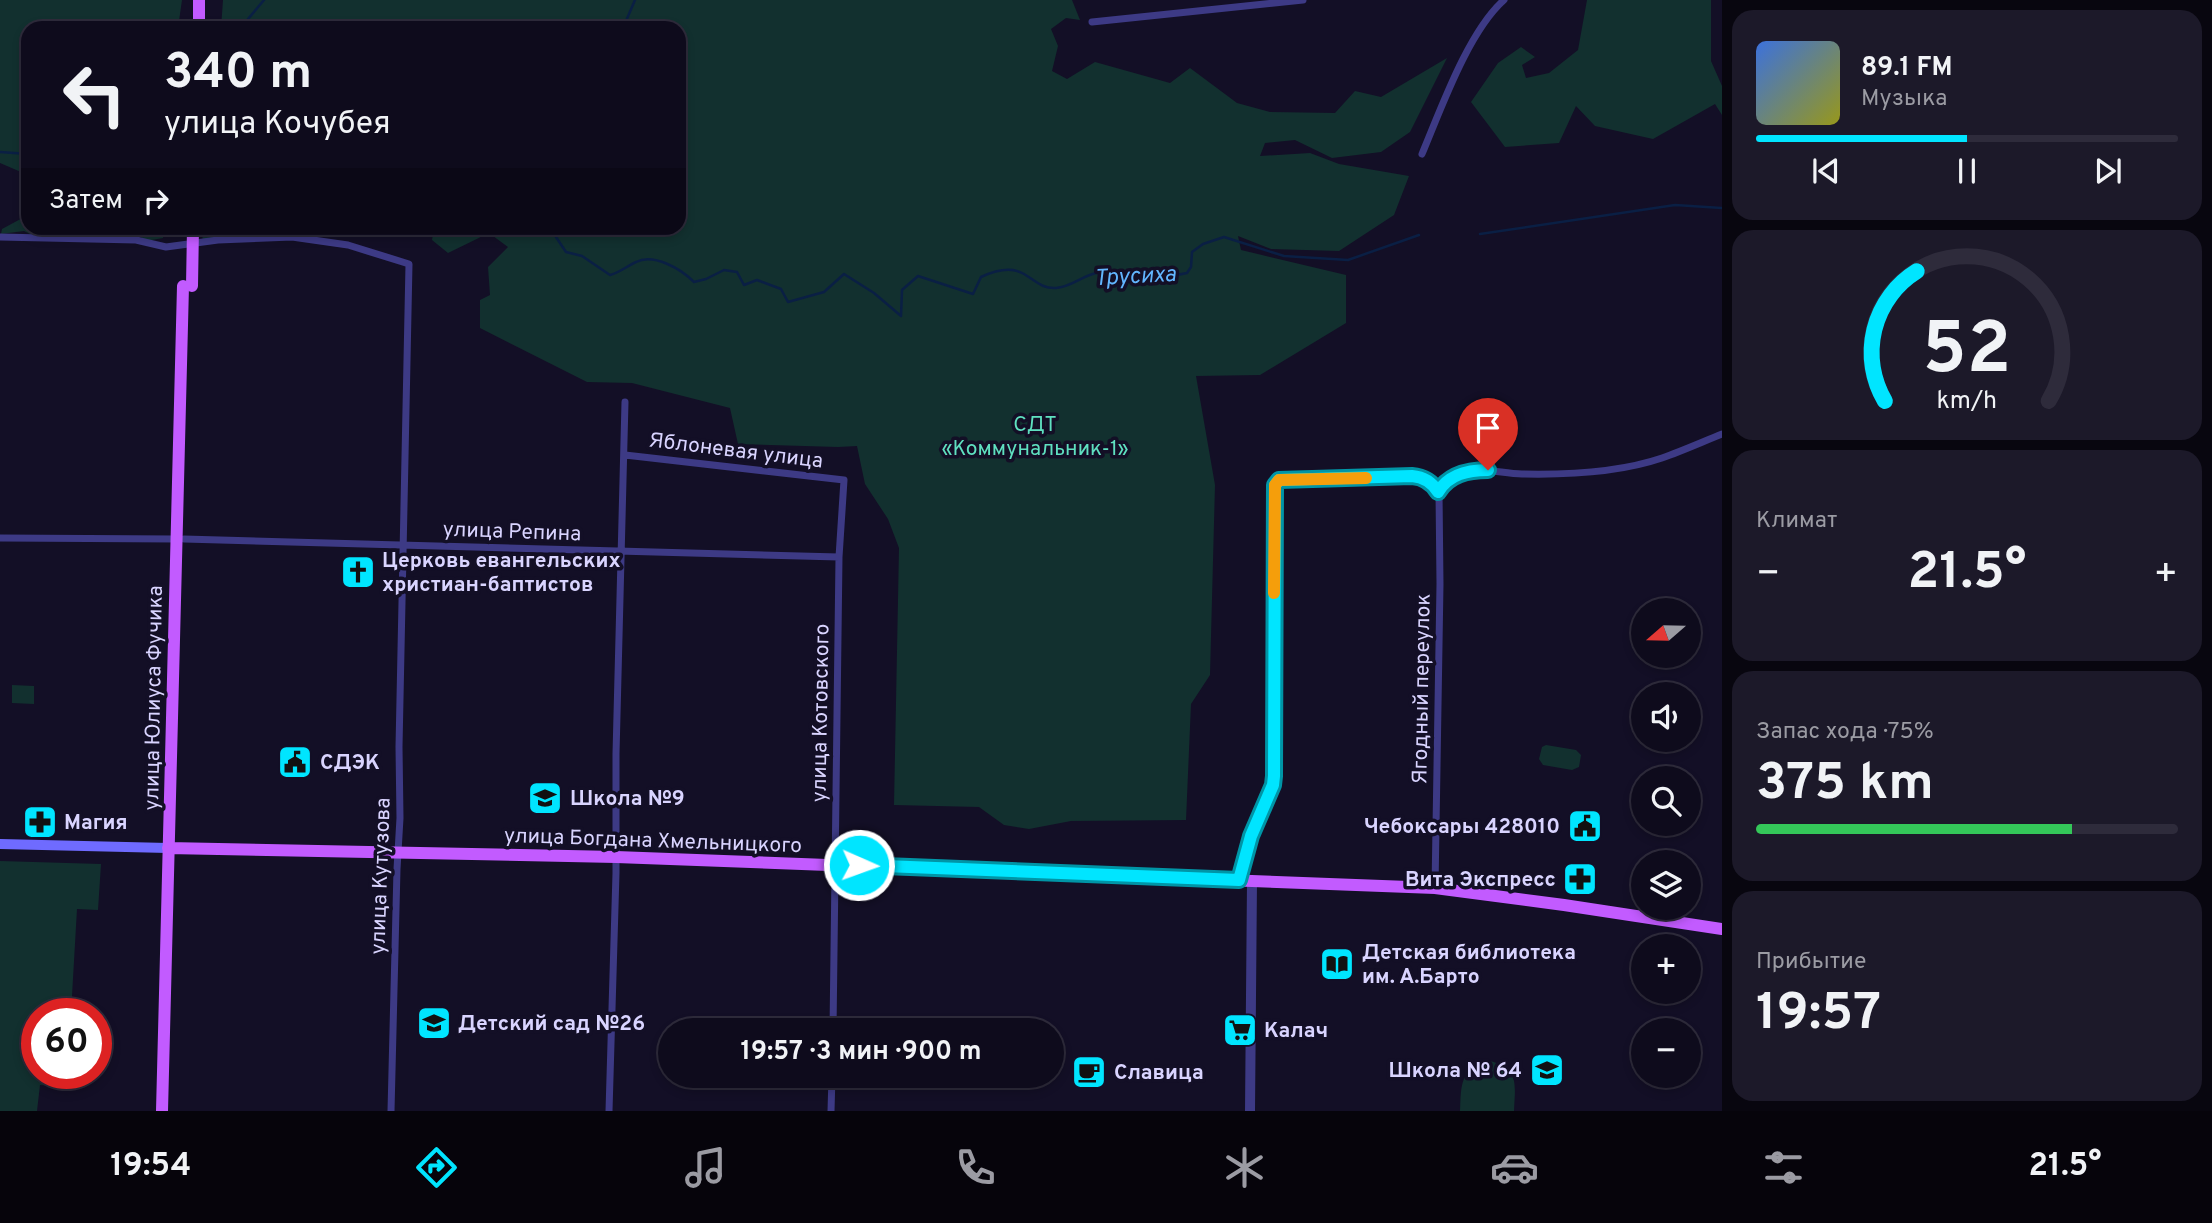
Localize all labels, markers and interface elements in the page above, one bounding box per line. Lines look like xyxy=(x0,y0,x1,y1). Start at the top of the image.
text: 340 m xyxy=(164,44,312,106)
icon: left xyxy=(49,49,140,140)
text: 89.1 FM xyxy=(1861,52,1953,85)
text: Музыка xyxy=(1861,85,1947,114)
text: улица Кочубея xyxy=(164,105,391,145)
icon: previous xyxy=(1807,152,1845,190)
icon: pause xyxy=(1948,152,1986,190)
icon: next xyxy=(2089,152,2127,190)
icon: right xyxy=(137,182,175,220)
text: Затем xyxy=(49,185,123,218)
water label: Трусиха xyxy=(1093,261,1177,294)
text: 52 xyxy=(1922,308,2012,400)
text: km/h xyxy=(1937,386,1997,418)
pin xyxy=(1458,398,1518,470)
icon: arrive xyxy=(1469,409,1507,447)
park label: СДТ «Коммунальник-1» xyxy=(941,412,1129,463)
street label: Яблоневая улица xyxy=(647,427,825,476)
text: Климат xyxy=(1756,507,1837,536)
street label: улица Репина xyxy=(442,517,582,548)
text: 21.5° xyxy=(1908,541,2026,607)
place label: Церковь евангельских христиан-баптистов xyxy=(382,548,621,599)
text: − xyxy=(1756,551,1781,600)
text: + xyxy=(2153,551,2178,600)
church icon: Церковь евангельских христиан-баптистов xyxy=(339,553,377,591)
street label: улица Юлиуса Фучика xyxy=(139,585,170,811)
street label: Ягодный переулок xyxy=(1407,593,1438,785)
north arrow xyxy=(1631,598,1701,668)
map controls xyxy=(1631,598,1701,1088)
street label: улица Котовского xyxy=(806,624,837,803)
button: sound xyxy=(1631,682,1701,752)
text: Запас хода · 75% xyxy=(1756,718,1934,747)
public building icon: СДЭК xyxy=(276,743,314,781)
place label: СДЭК xyxy=(320,750,380,777)
text: 375 km xyxy=(1756,752,1934,818)
button: search xyxy=(1631,766,1701,836)
school or university icon: Школа №9 xyxy=(526,779,564,817)
place label: Школа №9 xyxy=(570,786,685,813)
street label: улица Кутузова xyxy=(365,797,398,955)
pharmacy icon: Магия xyxy=(21,803,59,841)
public building icon: Чебоксары 428010 xyxy=(1566,807,1604,845)
place label: Магия xyxy=(64,810,128,837)
place label: Чебоксары 428010 xyxy=(1364,814,1560,841)
street label: улица Богдана Хмельницкого xyxy=(503,823,802,860)
position arrow xyxy=(822,828,896,902)
button: layers xyxy=(1631,850,1701,920)
pharmacy icon: Вита Экспресс xyxy=(1561,860,1599,898)
place label: Вита Экспресс xyxy=(1405,867,1556,894)
button: + xyxy=(1631,934,1701,1004)
place label: Детская библиотека им. А.Барто xyxy=(1362,940,1576,991)
library icon: Детская библиотека им. А.Барто xyxy=(1318,945,1356,983)
text: Прибытие xyxy=(1756,948,1866,977)
text: 19:57 xyxy=(1756,982,1881,1048)
speed limit sign: 60 xyxy=(21,998,112,1089)
school or university icon: Детский сад №26 xyxy=(415,1004,453,1042)
place label: Детский сад №26 xyxy=(458,1011,645,1038)
supermarket icon: Калач xyxy=(1221,1011,1259,1049)
place label: Калач xyxy=(1264,1018,1328,1045)
button: − xyxy=(1631,1018,1701,1088)
text: 19:57 · 3 мин · 900 m xyxy=(741,1036,981,1069)
school or university icon: Школа № 64 xyxy=(1528,1051,1566,1089)
cafe icon: Славица xyxy=(1070,1053,1108,1091)
place label: Школа № 64 xyxy=(1389,1058,1522,1085)
place label: Славица xyxy=(1114,1060,1204,1087)
icon: directions xyxy=(412,1143,461,1192)
icon: music xyxy=(681,1143,730,1192)
icon: phone xyxy=(951,1143,1000,1192)
icon: climate xyxy=(1220,1143,1269,1192)
icon: car xyxy=(1490,1143,1539,1192)
icon: filters xyxy=(1759,1143,1808,1192)
text: 19:54 xyxy=(110,1147,191,1187)
text: 21.5° xyxy=(2029,1147,2102,1187)

